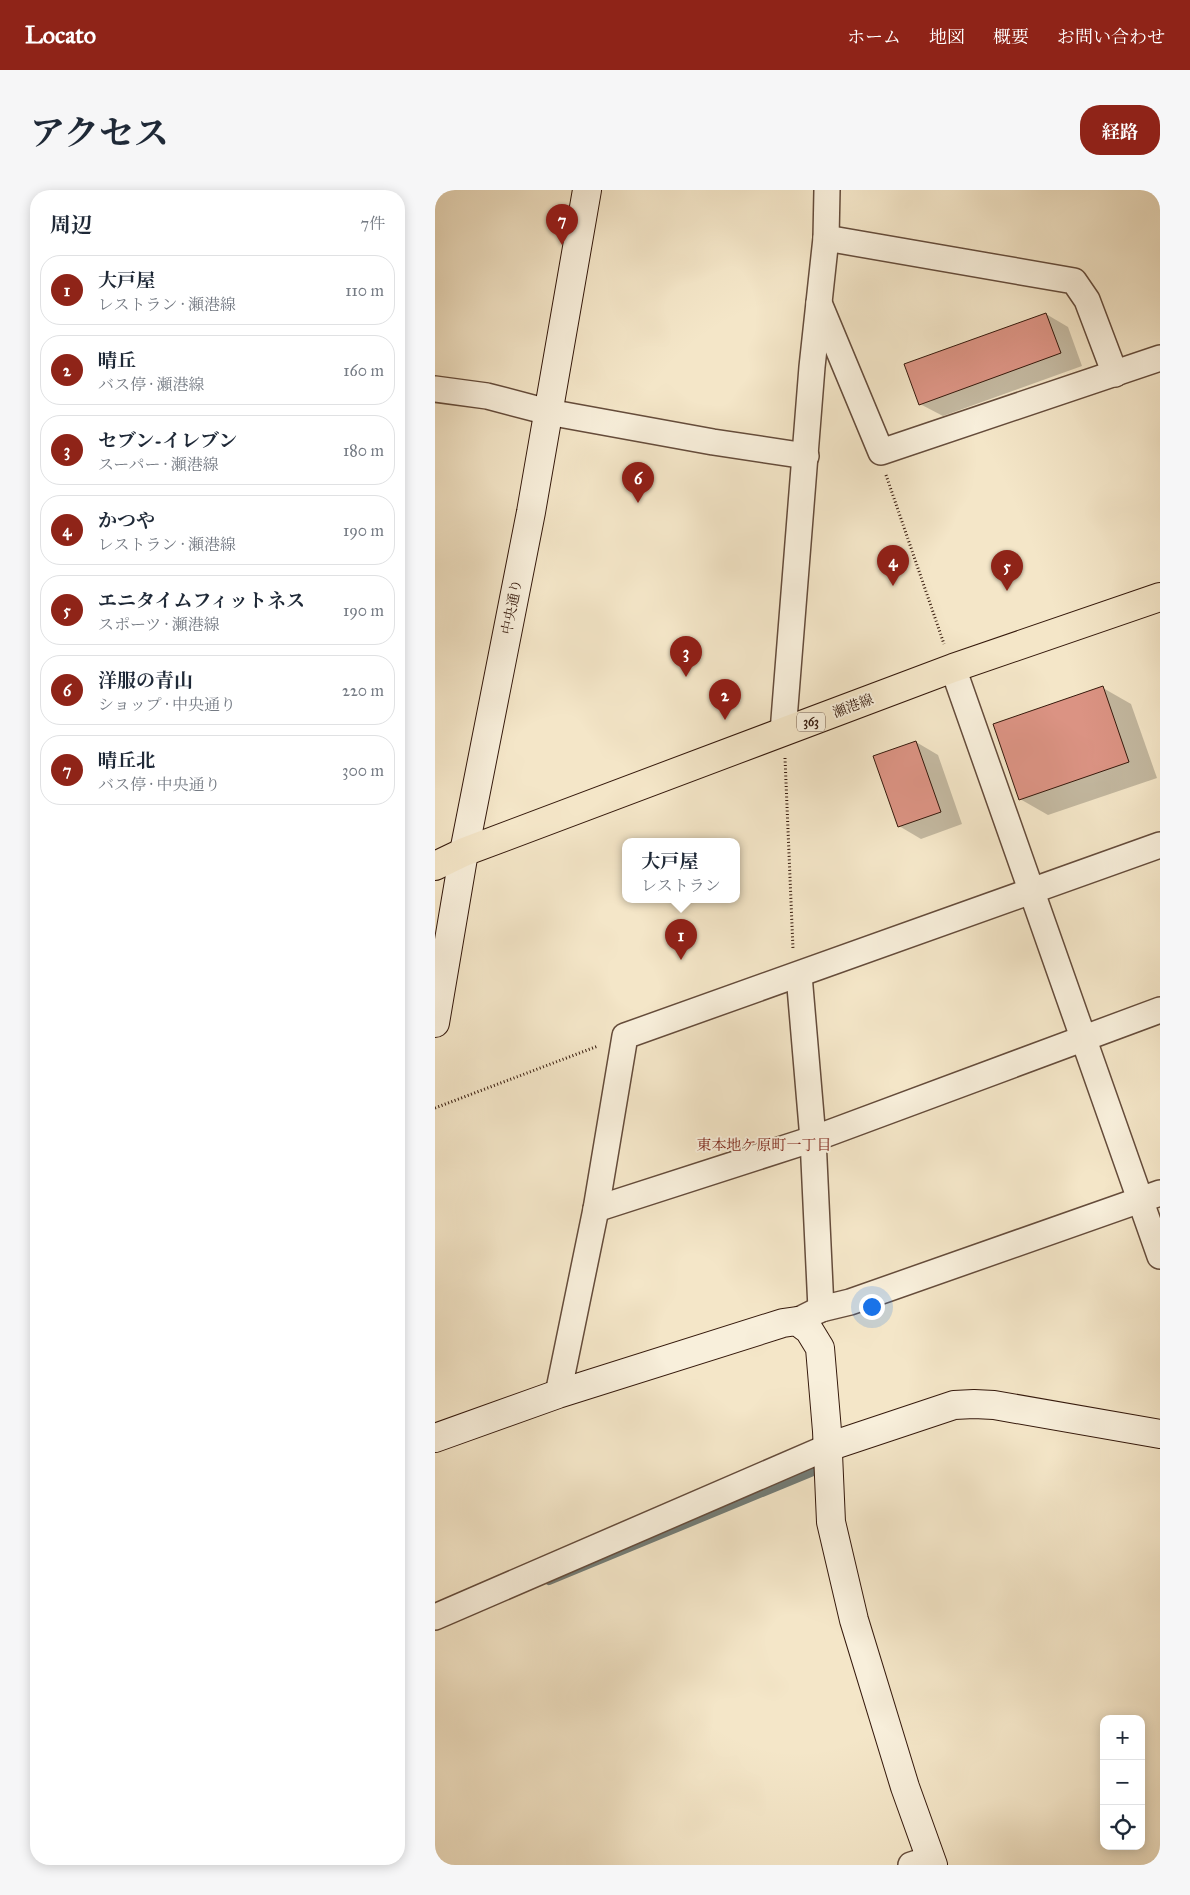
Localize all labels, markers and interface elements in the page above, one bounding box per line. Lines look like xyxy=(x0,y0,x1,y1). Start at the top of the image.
text: Locato xyxy=(25,20,96,50)
text: ホーム xyxy=(847,26,901,48)
text: 地図 xyxy=(929,26,965,48)
text: 概要 xyxy=(993,26,1029,48)
text: お問い合わせ xyxy=(1057,26,1165,48)
button: 経路 xyxy=(1080,105,1160,155)
text: アクセス xyxy=(30,112,169,155)
pin: 7 xyxy=(546,204,578,245)
text: 周辺 xyxy=(50,212,92,238)
text: 7件 xyxy=(360,214,385,233)
text: 大戸屋 xyxy=(98,269,155,292)
text: 1 xyxy=(64,281,70,300)
text: 110 m xyxy=(345,281,384,300)
text: レストラン · 瀬港線 xyxy=(98,295,236,314)
text: 晴丘 xyxy=(98,349,136,372)
text: 2 xyxy=(63,361,71,380)
text: 160 m xyxy=(343,361,384,380)
text: バス停 · 瀬港線 xyxy=(98,375,204,394)
text: セブン-イレブン xyxy=(98,429,237,452)
text: 3 xyxy=(64,441,70,460)
text: 180 m xyxy=(343,441,384,460)
text: スーパー · 瀬港線 xyxy=(98,455,219,474)
pin: 6 xyxy=(622,462,654,503)
text: かつや xyxy=(98,509,155,532)
text: 4 xyxy=(63,521,71,540)
text: 190 m xyxy=(343,521,384,540)
text: レストラン · 瀬港線 xyxy=(98,535,236,554)
pin: 4 xyxy=(877,545,909,586)
pin: 5 xyxy=(991,550,1023,591)
street label: 中央通り xyxy=(498,578,526,636)
text: エニタイムフィットネス xyxy=(98,589,305,612)
text: 5 xyxy=(63,601,71,620)
text: 190 m xyxy=(343,601,384,620)
text: スポーツ · 瀬港線 xyxy=(98,615,220,634)
pin: 3 xyxy=(670,636,702,677)
text: 洋服の青山 xyxy=(98,669,193,692)
pin: 2 xyxy=(709,679,741,720)
text: 6 xyxy=(63,681,71,700)
text: 220 m xyxy=(342,681,384,700)
street label: 瀬港線 xyxy=(830,691,876,721)
text: ショップ · 中央通り xyxy=(98,695,236,714)
road number: 363 xyxy=(797,712,825,732)
text: 晴丘北 xyxy=(98,749,155,772)
text: 7 xyxy=(63,761,71,780)
text: 300 m xyxy=(342,761,384,780)
text: バス停 · 中央通り xyxy=(98,775,220,794)
popup xyxy=(622,838,740,903)
text: 大戸屋 xyxy=(641,850,698,873)
text: レストラン xyxy=(641,876,721,895)
pin: 1 xyxy=(665,919,697,960)
district label: 東本地ケ原町一丁目 xyxy=(696,1136,832,1154)
your location xyxy=(859,1294,885,1320)
map controls xyxy=(1100,1715,1145,1850)
button: + xyxy=(1100,1715,1145,1760)
button: − xyxy=(1100,1760,1145,1805)
button: locate xyxy=(1100,1805,1145,1850)

